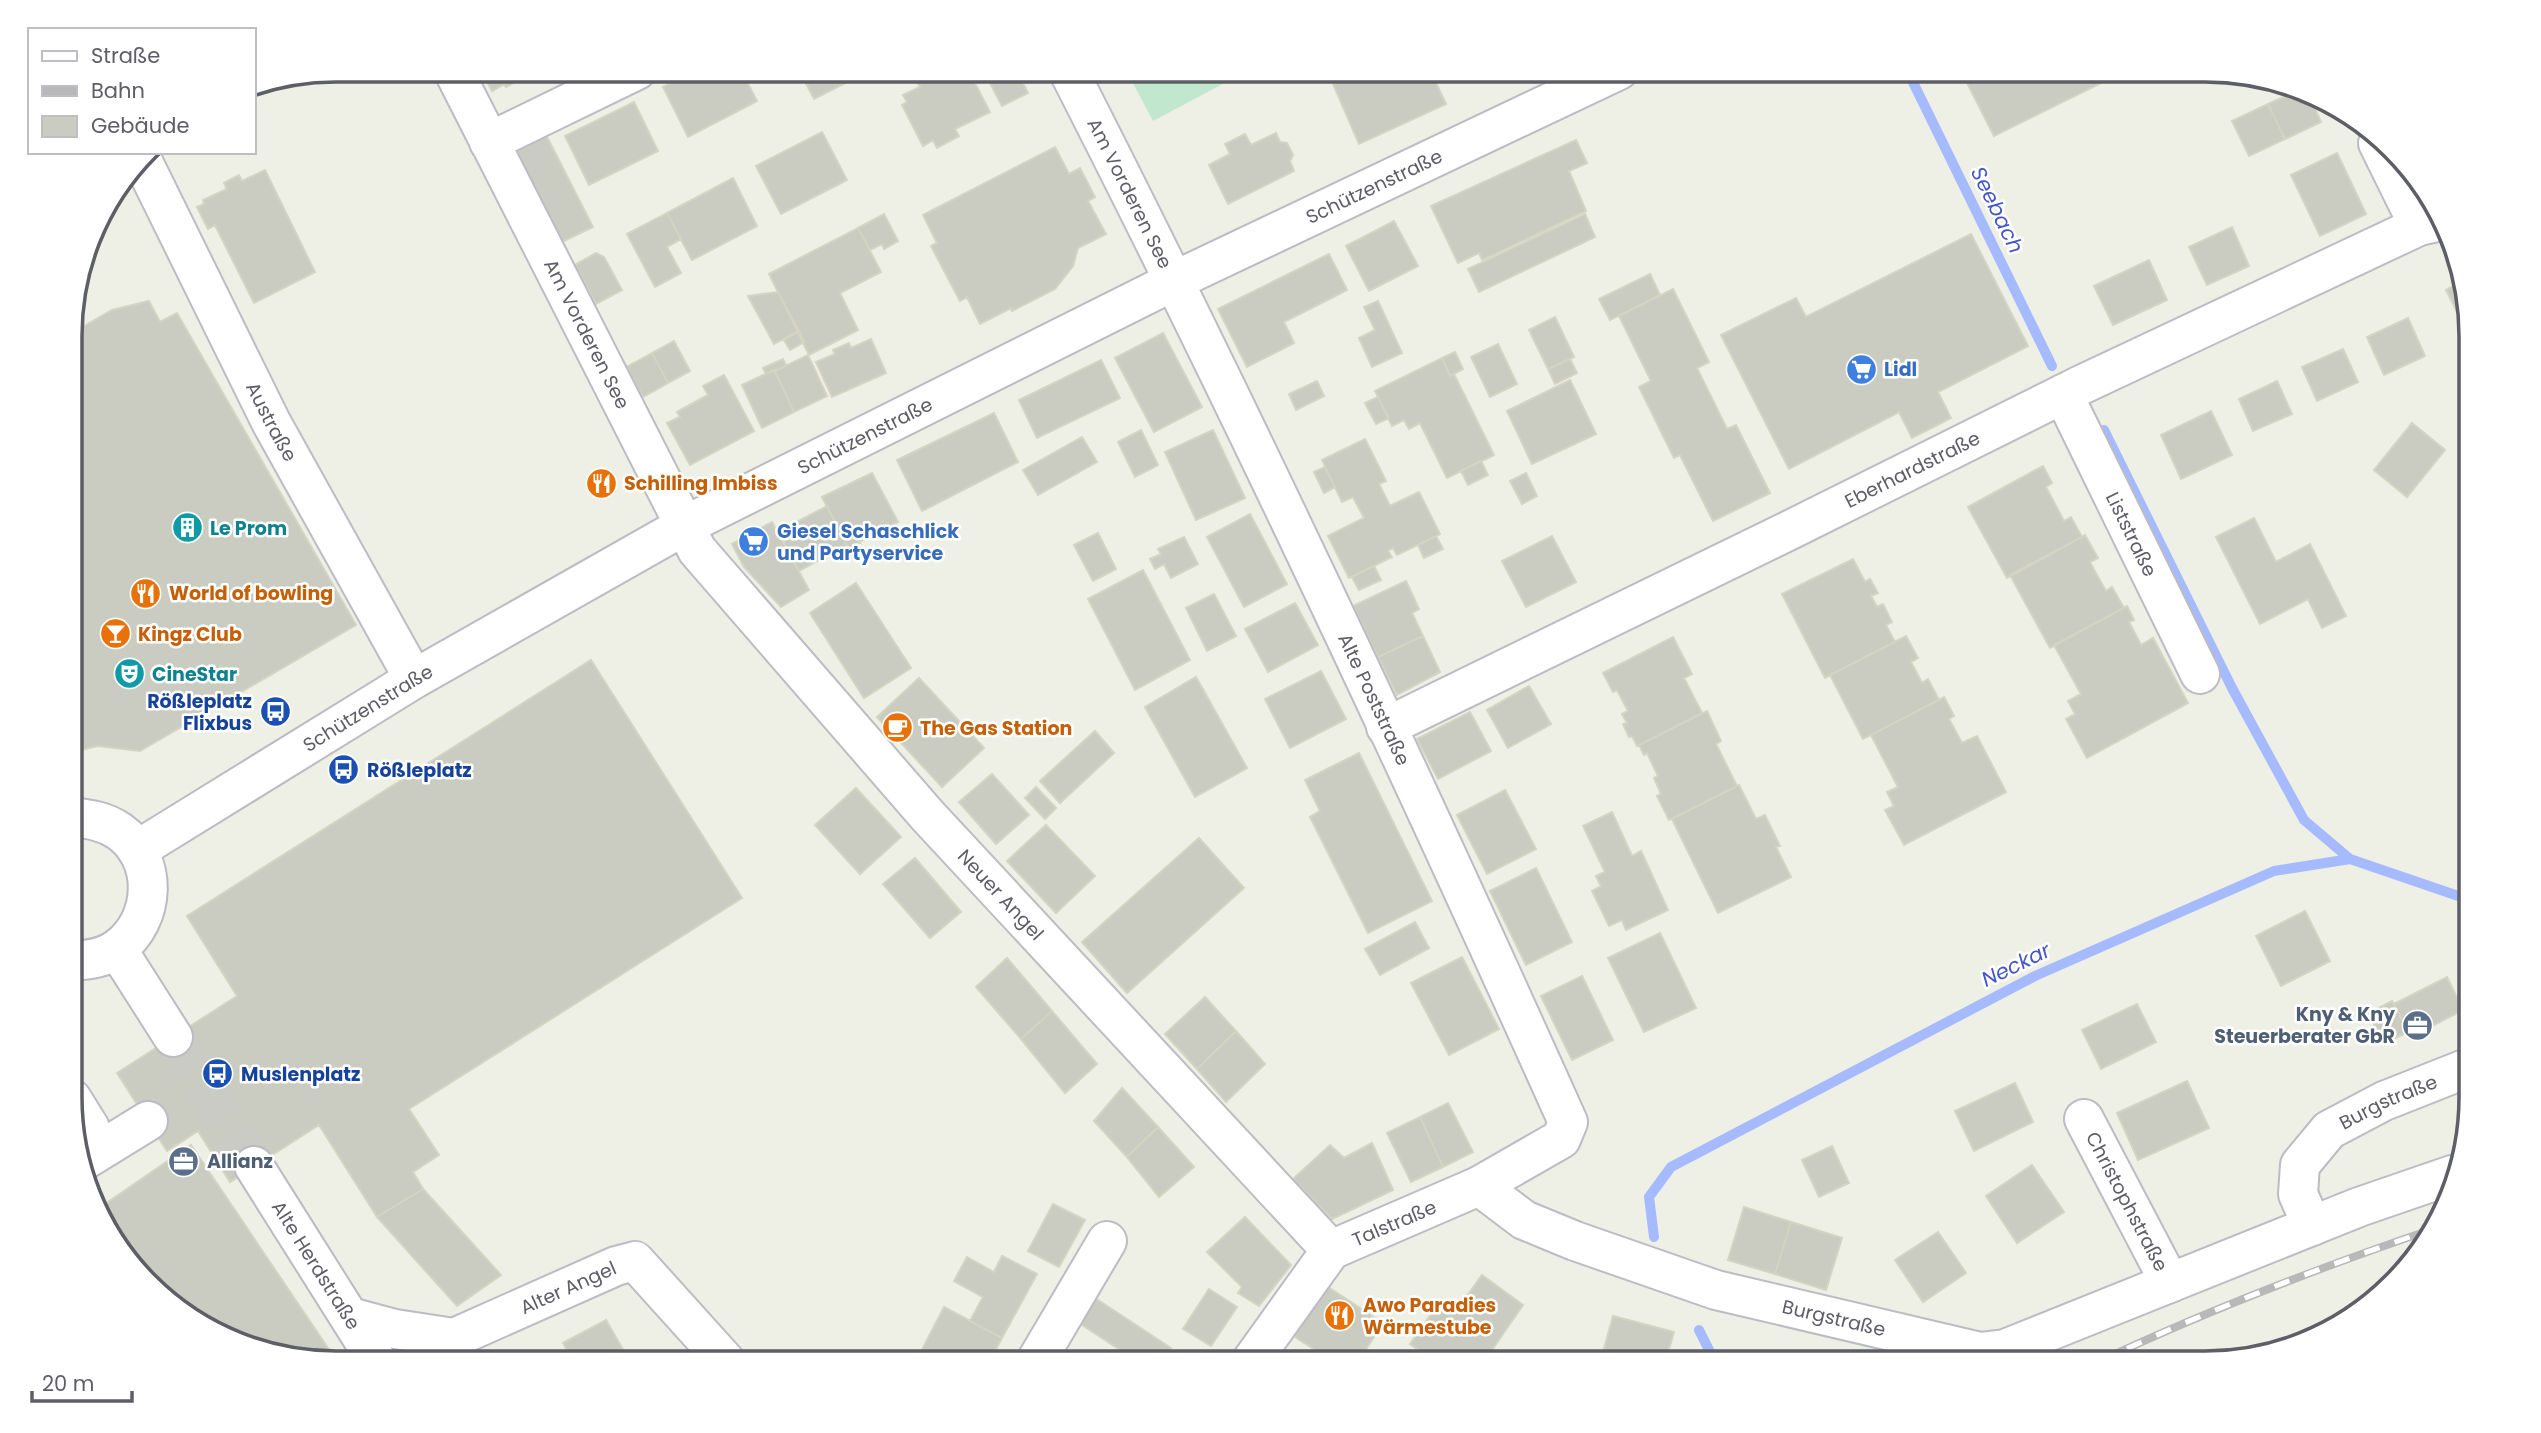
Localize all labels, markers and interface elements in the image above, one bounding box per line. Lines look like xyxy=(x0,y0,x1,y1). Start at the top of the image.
legend xyxy=(28,28,256,154)
text: Straße xyxy=(91,41,160,70)
text: Bahn xyxy=(91,76,145,105)
text: Gebäude xyxy=(91,111,189,140)
street label: Am Vorderen See xyxy=(1081,114,1179,273)
street label: Schützenstraße xyxy=(1301,143,1447,231)
water label: Seebach xyxy=(1964,162,2031,258)
street label: Am Vorderen See xyxy=(537,254,636,414)
supermarket icon: Lidl xyxy=(1844,352,1878,386)
place label: Lidl xyxy=(1884,356,1917,383)
street label: Austraße xyxy=(239,377,303,467)
street label: Schützenstraße xyxy=(793,391,937,481)
street label: Eberhardstraße xyxy=(1840,424,1985,515)
restaurant icon: Schilling Imbiss xyxy=(584,466,618,500)
place label: Schilling Imbiss xyxy=(624,470,778,497)
street label: Liststraße xyxy=(2099,487,2163,581)
building icon: Le Prom xyxy=(170,511,204,545)
place label: Le Prom xyxy=(210,515,287,542)
place label: Giesel Schaschlick und Partyservice xyxy=(777,518,959,567)
supermarket icon: Giesel Schaschlick und Partyservice xyxy=(737,525,771,559)
restaurant icon: World of bowling xyxy=(129,576,163,610)
place label: World of bowling xyxy=(169,580,333,607)
bar icon: Kingz Club xyxy=(98,617,132,651)
place label: Kingz Club xyxy=(138,621,242,648)
street label: Alte Poststraße xyxy=(1332,629,1416,770)
theatre icon: CineStar xyxy=(112,657,146,691)
street label: Schützenstraße xyxy=(298,658,438,758)
place label: CineStar xyxy=(152,661,237,688)
place label: Rößleplatz Flixbus xyxy=(147,688,252,737)
bus stop icon: Rößleplatz Flixbus xyxy=(258,695,292,729)
cafe icon: The Gas Station xyxy=(880,711,914,745)
place label: The Gas Station xyxy=(920,715,1072,742)
bus stop icon: Rößleplatz xyxy=(327,753,361,787)
place label: Rößleplatz xyxy=(367,757,472,784)
street label: Neuer Angel xyxy=(951,843,1050,946)
water label: Neckar xyxy=(1976,935,2056,994)
place label: Kny & Kny Steuerberater GbR xyxy=(2214,1001,2396,1050)
office icon: Kny & Kny Steuerberater GbR xyxy=(2401,1008,2435,1042)
bus stop icon: Muslenplatz xyxy=(201,1057,235,1091)
place label: Muslenplatz xyxy=(241,1061,361,1088)
street label: Burgstraße xyxy=(2334,1068,2441,1136)
street label: Christophstraße xyxy=(2079,1127,2175,1276)
office icon: Allianz xyxy=(167,1144,201,1178)
place label: Allianz xyxy=(207,1148,273,1175)
street label: Talstraße xyxy=(1348,1194,1441,1253)
street label: Alte Herdstraße xyxy=(265,1196,367,1335)
street label: Alter Angel xyxy=(516,1255,621,1321)
place label: Awo Paradies Wärmestube xyxy=(1363,1292,1496,1341)
street label: Burgstraße xyxy=(1780,1293,1888,1343)
restaurant icon: Awo Paradies Wärmestube xyxy=(1323,1299,1357,1333)
scale bar xyxy=(32,1360,131,1404)
text: 20 m xyxy=(42,1369,95,1398)

